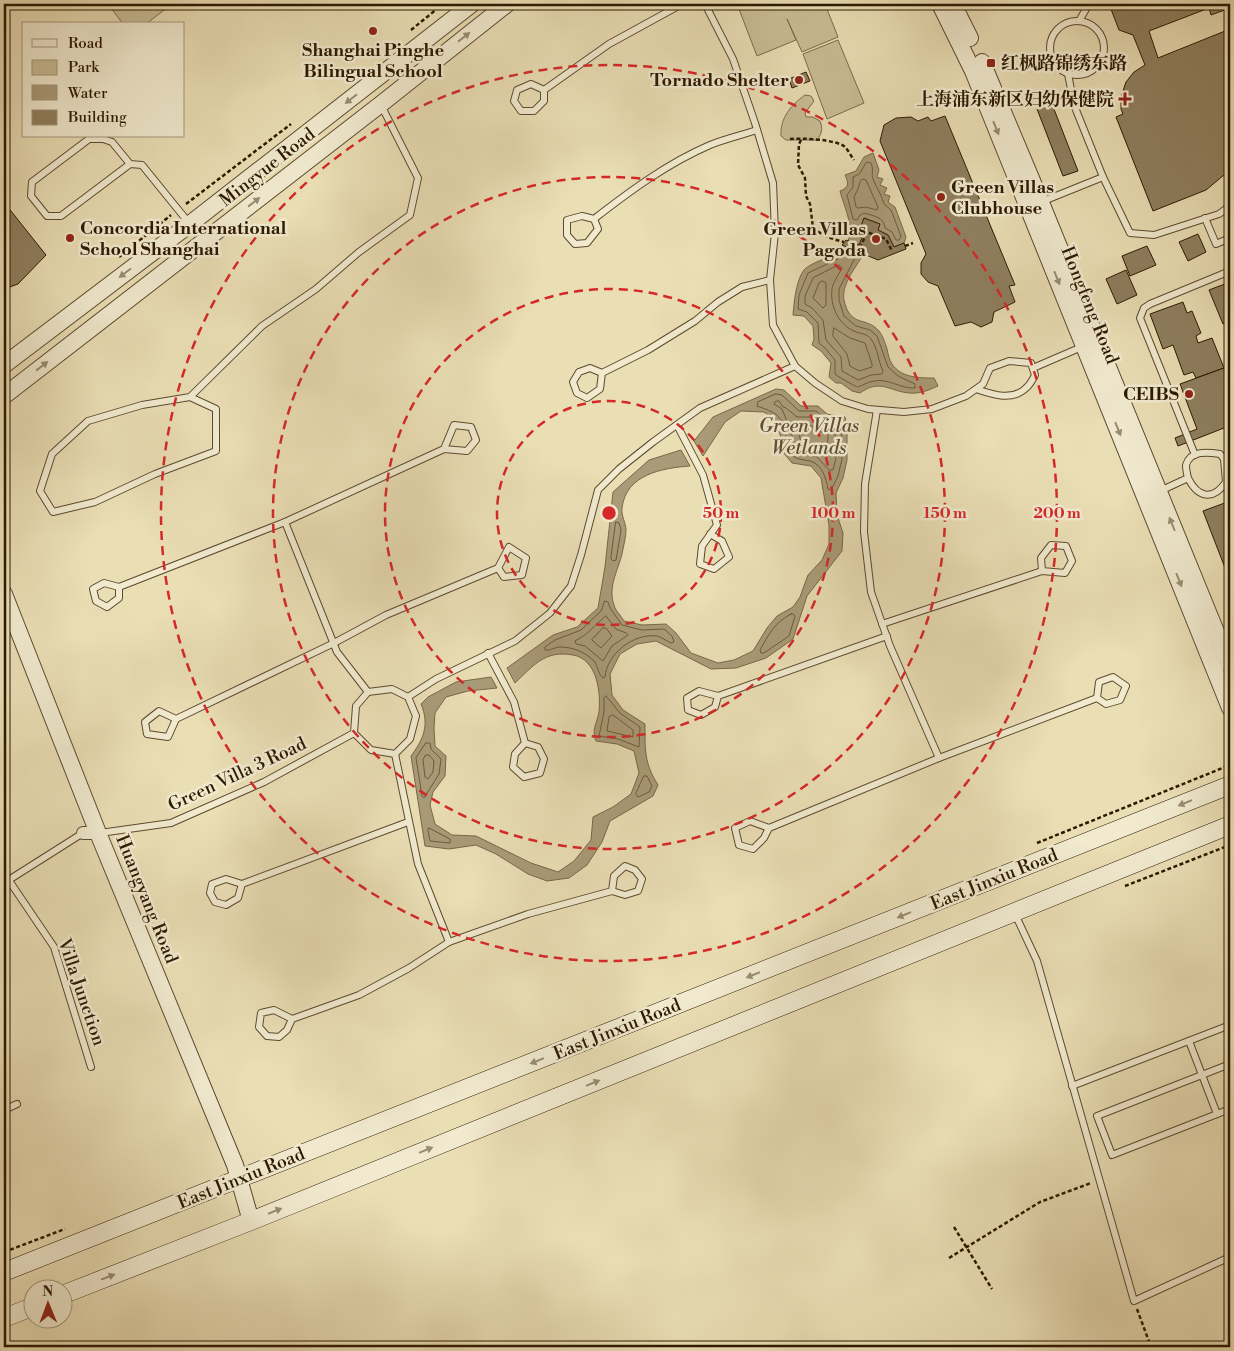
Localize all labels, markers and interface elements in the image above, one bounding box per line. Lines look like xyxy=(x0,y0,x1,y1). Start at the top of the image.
legend xyxy=(22,22,185,138)
marker: Shanghai Pinghe Bilingual School xyxy=(367,25,379,37)
one-way arrow xyxy=(457,32,470,43)
text: Road xyxy=(68,34,103,53)
place label: Shanghai Pinghe Bilingual School xyxy=(302,39,444,83)
place label: 红枫路锦绣东路 xyxy=(1001,52,1127,75)
marker: 红枫路锦绣东路 xyxy=(985,57,997,69)
text: Park xyxy=(68,58,100,77)
place label: Tornado Shelter xyxy=(650,69,789,92)
marker: Tornado Shelter xyxy=(793,74,805,86)
text: Water xyxy=(67,84,108,103)
place label: 上海浦东新区妇幼保健院 xyxy=(916,88,1114,111)
marker: 上海浦东新区妇幼保健院 xyxy=(1118,92,1132,106)
one-way arrow xyxy=(344,94,358,104)
text: Building xyxy=(67,108,127,127)
one-way arrow xyxy=(993,120,1001,135)
street label: Mingyue Road xyxy=(215,122,320,212)
place label: Green Villas Clubhouse xyxy=(951,176,1054,220)
marker: Green Villas Clubhouse xyxy=(935,191,947,203)
one-way arrow xyxy=(247,197,260,208)
place label: Concordia International School Shanghai xyxy=(80,217,287,261)
place label: Green Villas Pagoda xyxy=(763,218,866,262)
marker: Concordia International School Shanghai xyxy=(64,232,76,244)
marker: Green Villas Pagoda xyxy=(870,233,882,245)
street label: Hongfeng Road xyxy=(1055,243,1124,368)
one-way arrow xyxy=(118,268,132,278)
one-way arrow xyxy=(1053,271,1061,286)
one-way arrow xyxy=(36,361,49,372)
place label: CEIBS xyxy=(1123,383,1179,406)
marker: CEIBS xyxy=(1183,388,1195,400)
water label: Green Villas Wetlands xyxy=(759,414,859,460)
one-way arrow xyxy=(1114,422,1122,437)
centre of rings xyxy=(600,504,618,522)
text: 50 m xyxy=(703,504,739,523)
text: 100 m xyxy=(811,504,856,523)
text: 150 m xyxy=(923,504,967,523)
text: 200 m xyxy=(1033,504,1081,523)
one-way arrow xyxy=(1168,516,1175,531)
one-way arrow xyxy=(1175,573,1183,587)
street label: Green Villa 3 Road xyxy=(164,732,311,817)
one-way arrow xyxy=(1177,799,1192,807)
street label: Huangyang Road xyxy=(110,831,183,968)
street label: East Jinxiu Road xyxy=(927,843,1062,915)
one-way arrow xyxy=(897,911,911,919)
street label: Villa Junction xyxy=(52,934,111,1049)
one-way arrow xyxy=(745,971,760,979)
street label: East Jinxiu Road xyxy=(550,993,685,1065)
one-way arrow xyxy=(529,1057,544,1065)
one-way arrow xyxy=(586,1079,601,1087)
street label: East Jinxiu Road xyxy=(174,1142,309,1214)
one-way arrow xyxy=(419,1146,434,1154)
one-way arrow xyxy=(268,1207,283,1215)
one-way arrow xyxy=(101,1273,116,1281)
north arrow xyxy=(22,1278,72,1328)
text: N xyxy=(42,1283,53,1301)

